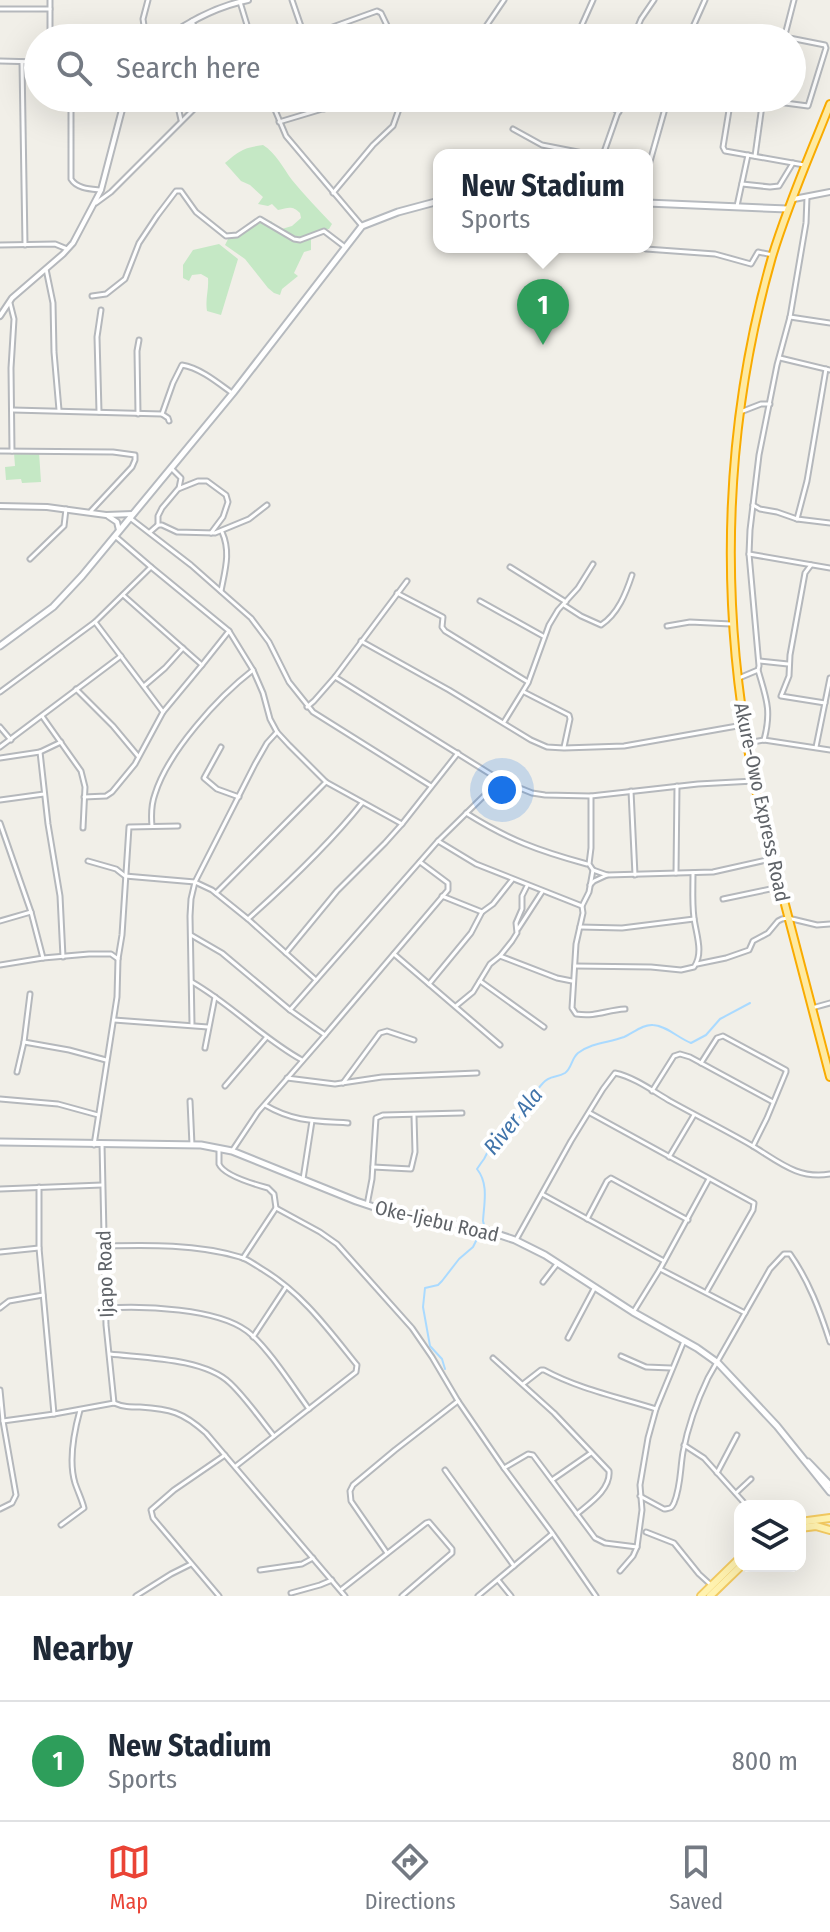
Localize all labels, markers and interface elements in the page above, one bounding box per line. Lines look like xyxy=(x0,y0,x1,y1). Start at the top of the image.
search box xyxy=(24,24,806,112)
icon: search xyxy=(52,46,96,90)
text: Search here xyxy=(116,50,261,86)
popup xyxy=(433,149,653,253)
text: New Stadium xyxy=(461,168,625,204)
text: Sports xyxy=(461,204,530,235)
pin: 1 xyxy=(517,279,569,345)
street label: Akure-Owo Express Road xyxy=(729,700,795,904)
your location xyxy=(482,770,522,810)
water label: River Ala xyxy=(478,1082,548,1160)
street label: Oke-Ijebu Road xyxy=(373,1195,501,1247)
street label: Ijapo Road xyxy=(91,1230,119,1318)
map controls xyxy=(734,1500,806,1572)
button: layers xyxy=(734,1500,806,1572)
text: Nearby xyxy=(32,1628,133,1669)
text: New Stadium xyxy=(108,1728,271,1764)
text: 1 xyxy=(53,1746,64,1777)
text: 800 m xyxy=(732,1746,798,1777)
text: Sports xyxy=(108,1764,177,1795)
tab: Map xyxy=(107,1840,151,1915)
tab: Directions xyxy=(365,1840,456,1915)
tab: Saved xyxy=(669,1840,723,1915)

